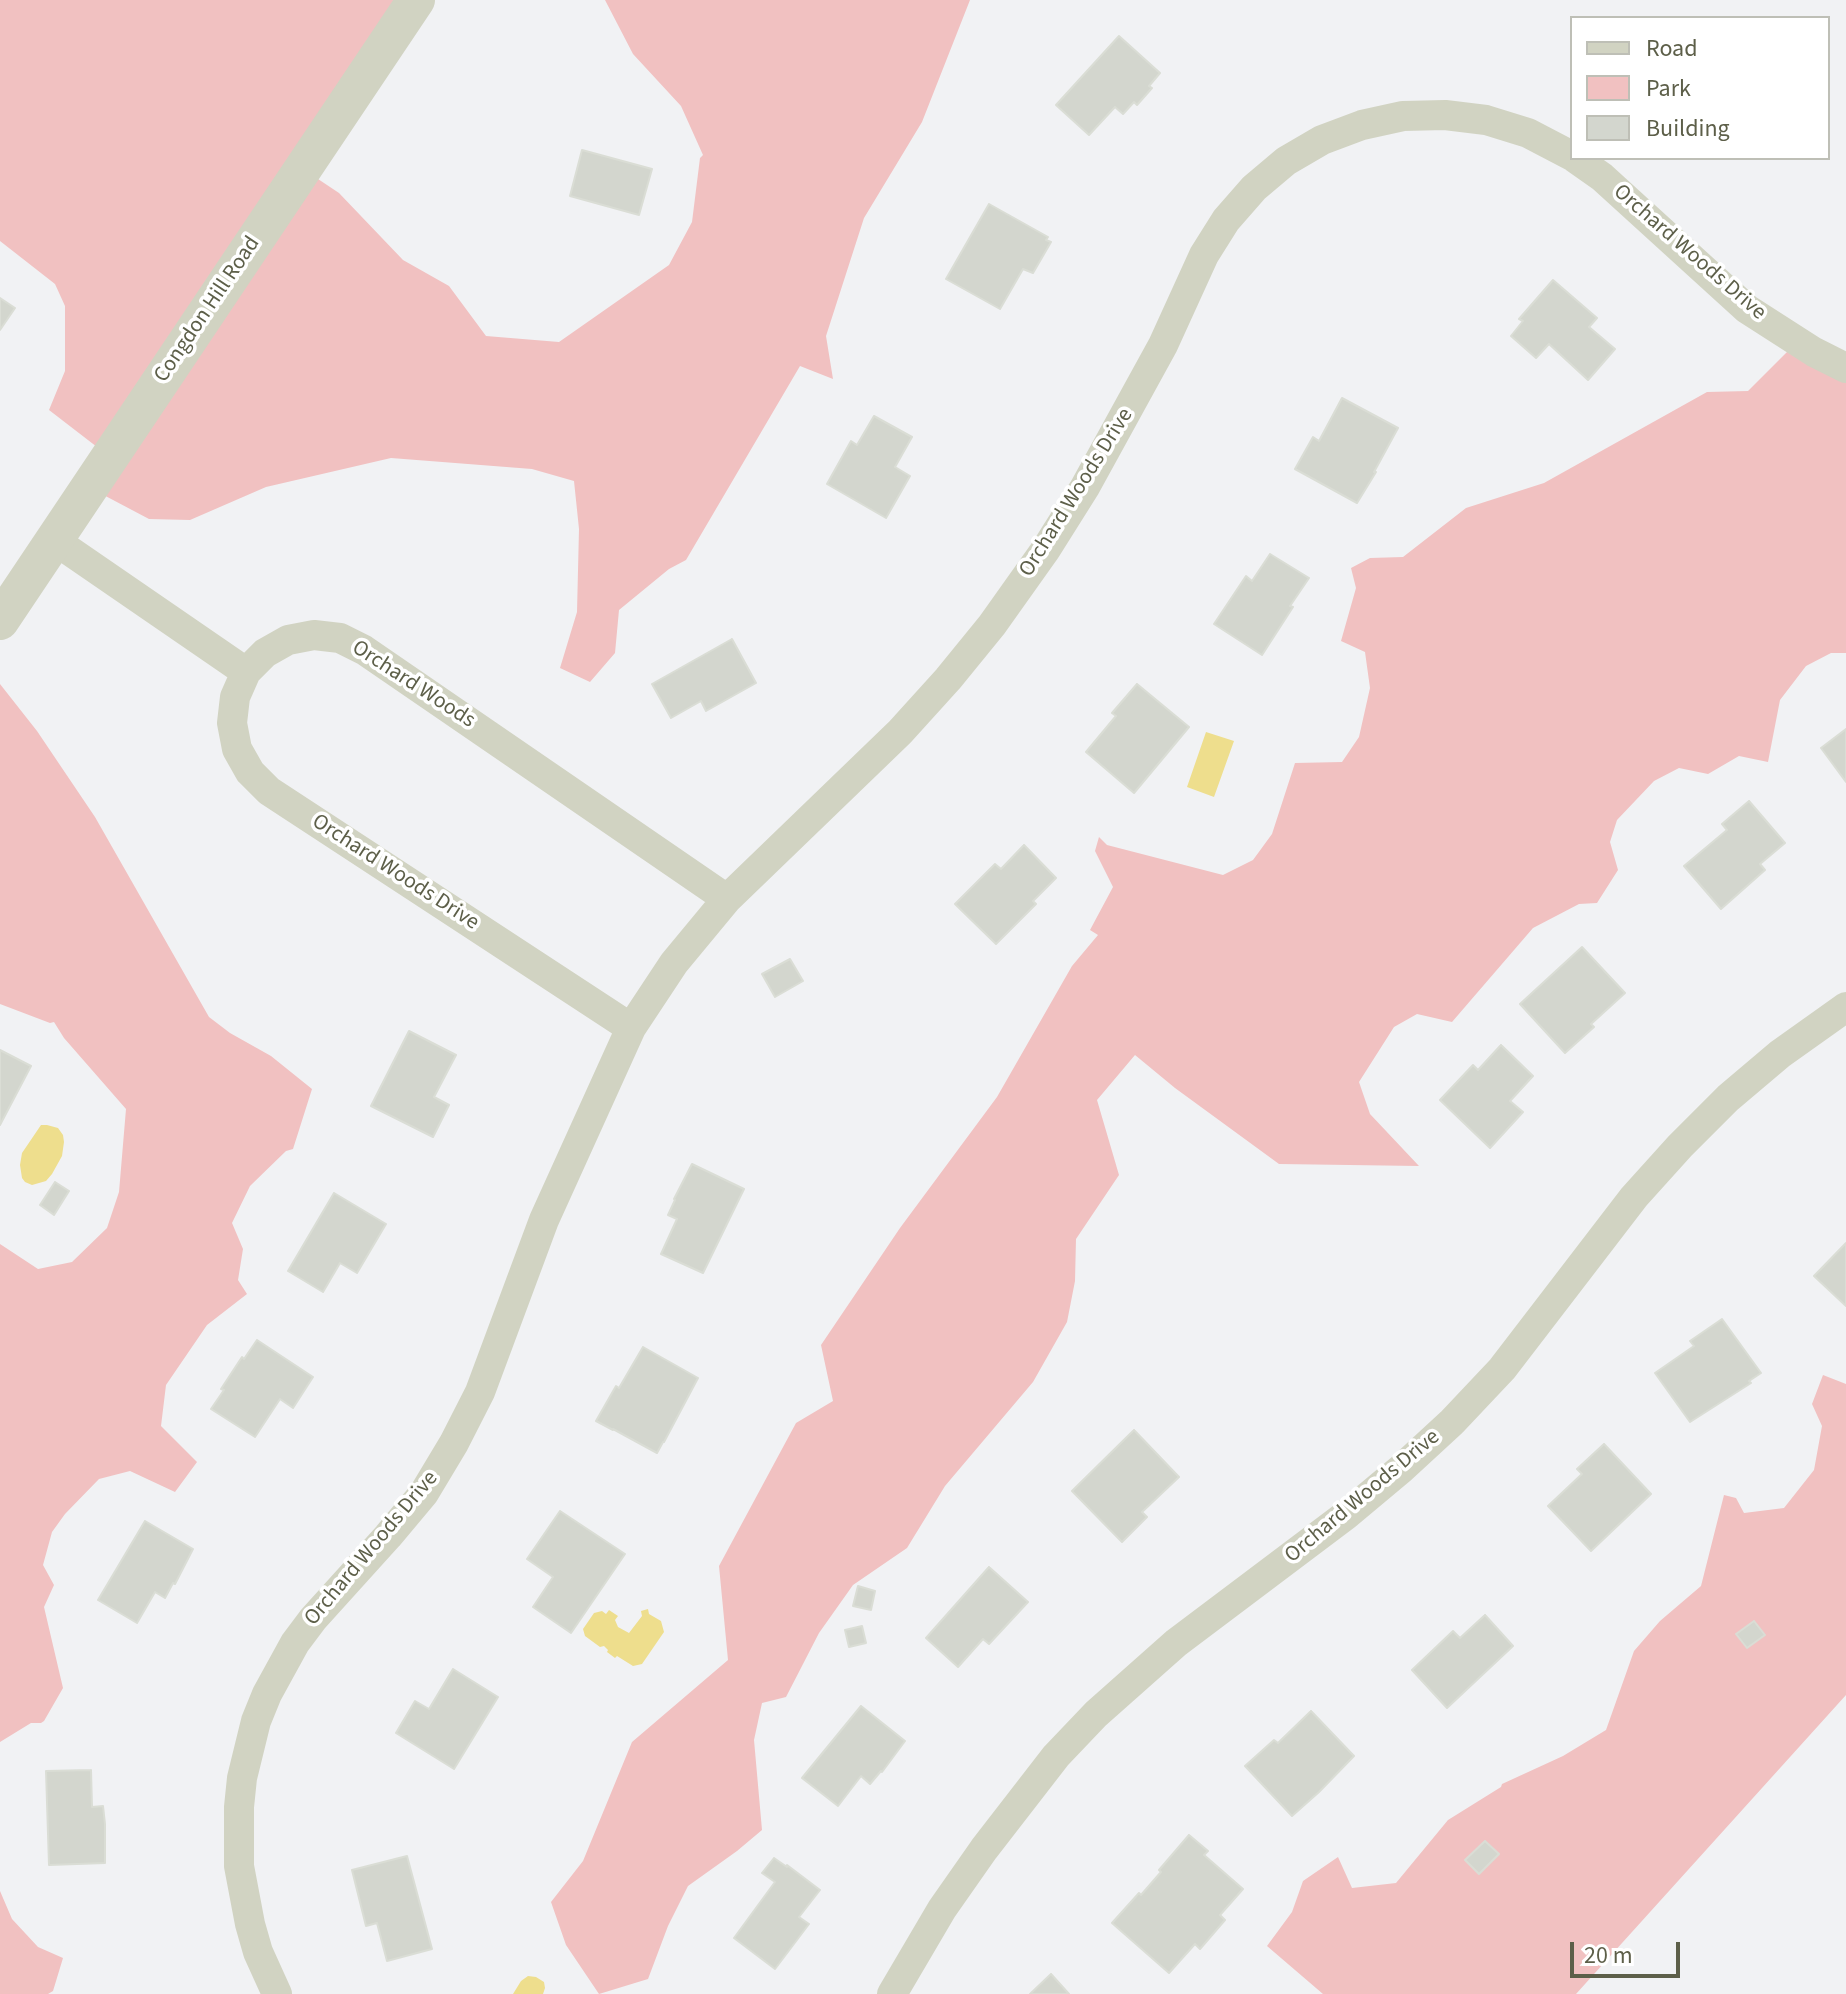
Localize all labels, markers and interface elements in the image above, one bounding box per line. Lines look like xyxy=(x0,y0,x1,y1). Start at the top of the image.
legend xyxy=(1570,16,1830,160)
text: Road xyxy=(1646,31,1698,66)
text: Park xyxy=(1646,71,1691,106)
text: Building xyxy=(1646,111,1730,146)
street label: Orchard Woods Drive xyxy=(1607,179,1771,327)
street label: Congdon Hill Road xyxy=(149,232,267,388)
street label: Orchard Woods Drive xyxy=(1014,404,1140,582)
street label: Orchard Woods xyxy=(346,635,480,735)
street label: Orchard Woods Drive xyxy=(307,809,483,937)
street label: Orchard Woods Drive xyxy=(1280,1425,1446,1569)
street label: Orchard Woods Drive xyxy=(300,1466,444,1632)
scale bar xyxy=(1574,1926,1684,1976)
text: 20 m xyxy=(1584,1938,1633,1973)

